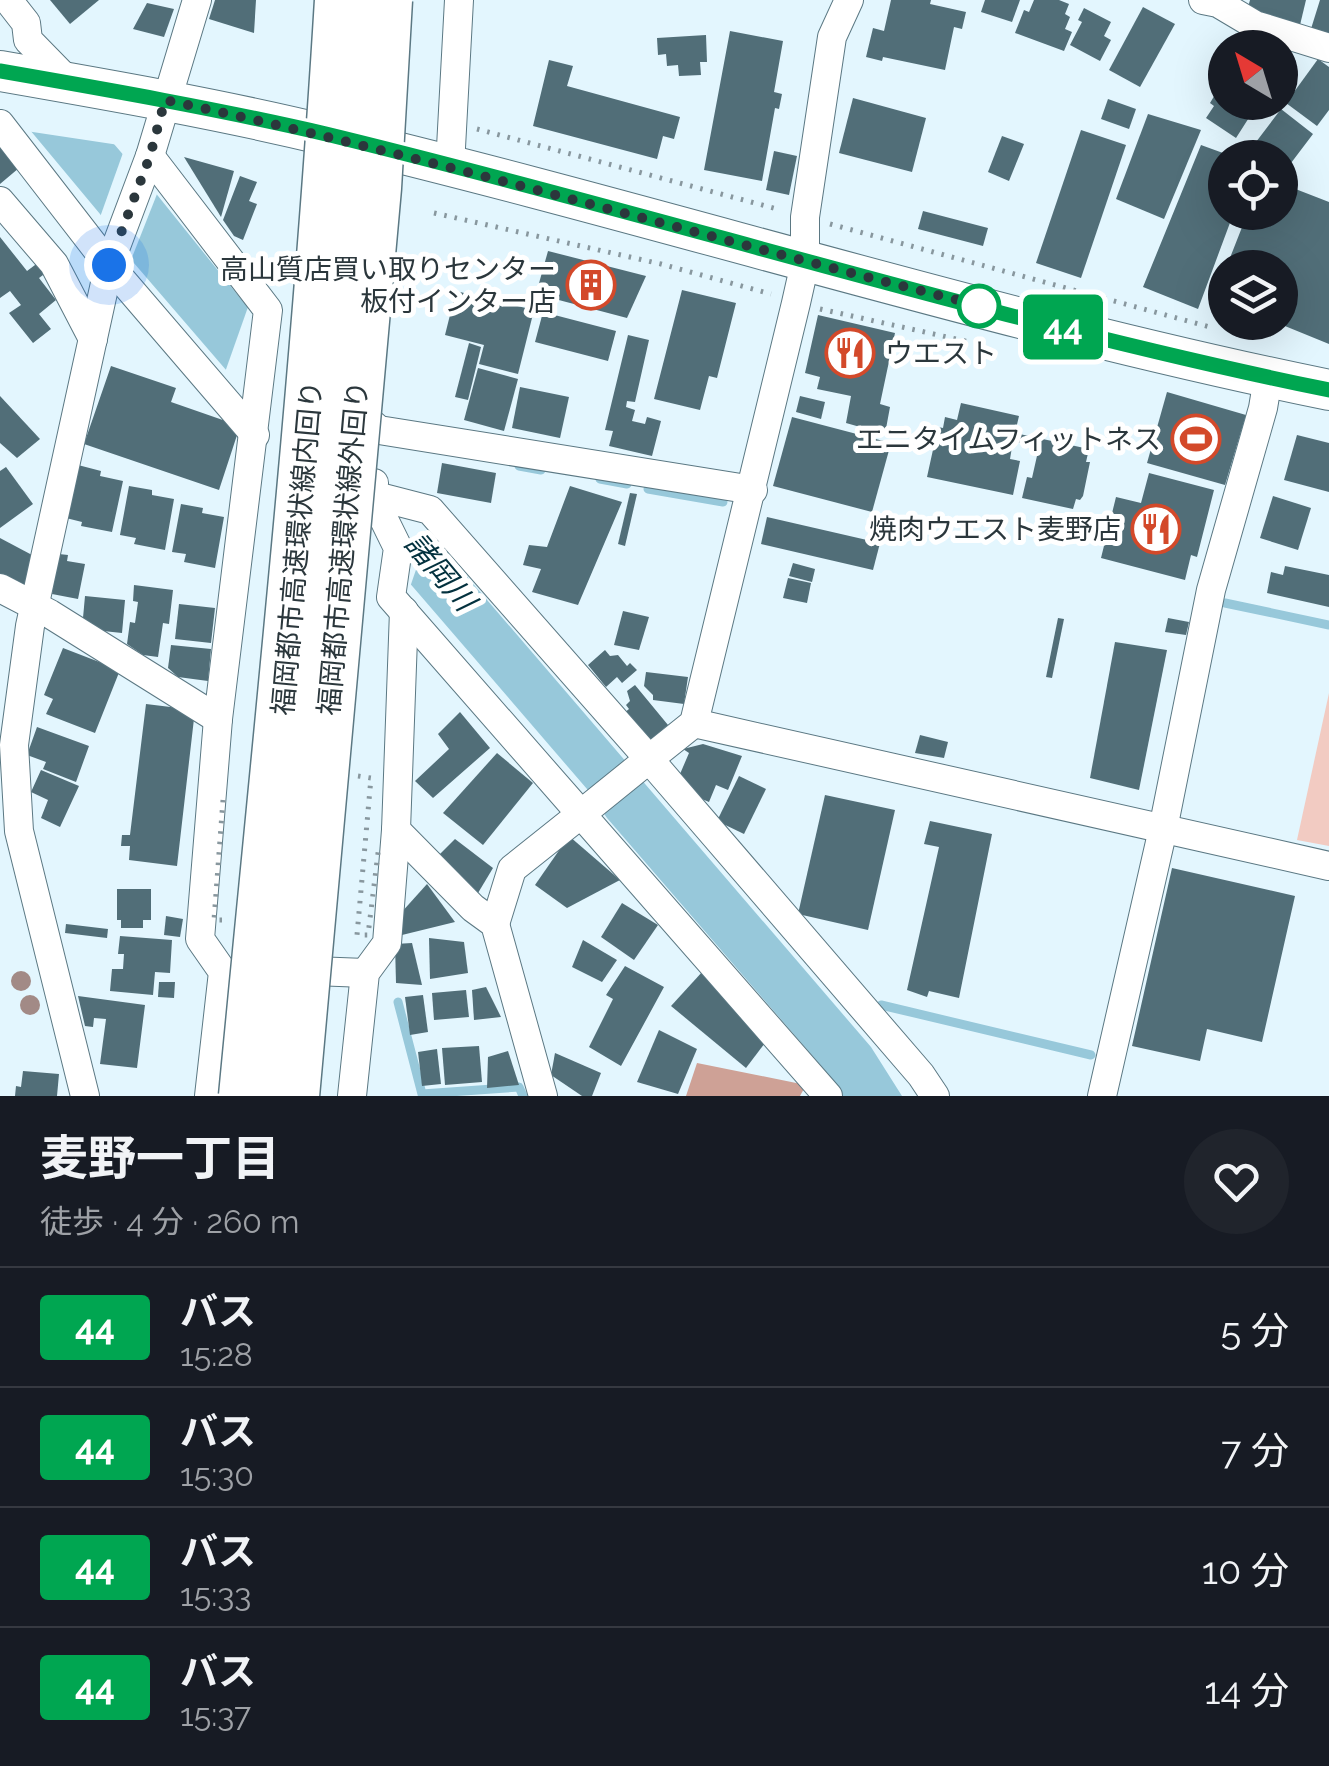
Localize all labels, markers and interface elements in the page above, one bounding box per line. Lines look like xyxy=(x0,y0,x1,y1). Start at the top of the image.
north arrow xyxy=(1208,30,1298,120)
map controls xyxy=(1208,30,1298,340)
button: locate xyxy=(1208,140,1298,230)
your location xyxy=(84,240,134,290)
button: layers xyxy=(1208,250,1298,340)
place label: 高山質店買い取りセンター 板付インター店 xyxy=(220,253,556,318)
building icon: 高山質店買い取りセンター 板付インター店 xyxy=(565,259,617,311)
unlabelled marker xyxy=(958,285,1000,327)
line badge: 44 xyxy=(1018,294,1108,360)
text: 44 xyxy=(1043,307,1083,348)
restaurant icon: ウエスト xyxy=(824,327,876,379)
place label: ウエスト xyxy=(885,337,997,370)
street label: 福岡都市高速環状線内回り xyxy=(266,379,329,717)
street label: 福岡都市高速環状線外回り xyxy=(312,379,375,717)
sports icon: エニタイムフィットネス xyxy=(1170,413,1222,465)
place label: エニタイムフィットネス xyxy=(856,423,1161,456)
restaurant icon: 焼肉ウエスト麦野店 xyxy=(1130,503,1182,555)
place label: 焼肉ウエスト麦野店 xyxy=(869,513,1121,546)
water label: 諸岡川 xyxy=(398,526,485,620)
button: heart xyxy=(1184,1129,1289,1234)
text: 麦野一丁目 xyxy=(40,1130,280,1186)
text: 徒歩 · 4 分 · 260 m xyxy=(40,1203,300,1240)
text: バス xyxy=(180,1289,256,1334)
text: 44 xyxy=(75,1307,115,1348)
text: 5 分 xyxy=(1221,1308,1289,1353)
text: 15:28 xyxy=(180,1336,253,1373)
text: バス xyxy=(180,1409,256,1454)
text: 44 xyxy=(75,1427,115,1468)
text: 7 分 xyxy=(1221,1428,1289,1473)
text: 15:30 xyxy=(180,1456,254,1493)
text: バス xyxy=(180,1529,256,1574)
text: 44 xyxy=(75,1547,115,1588)
text: 10 分 xyxy=(1202,1548,1289,1593)
text: 15:33 xyxy=(180,1576,251,1613)
text: バス xyxy=(180,1649,256,1694)
text: 44 xyxy=(75,1667,115,1708)
text: 14 分 xyxy=(1204,1668,1289,1713)
text: 15:37 xyxy=(180,1696,251,1733)

